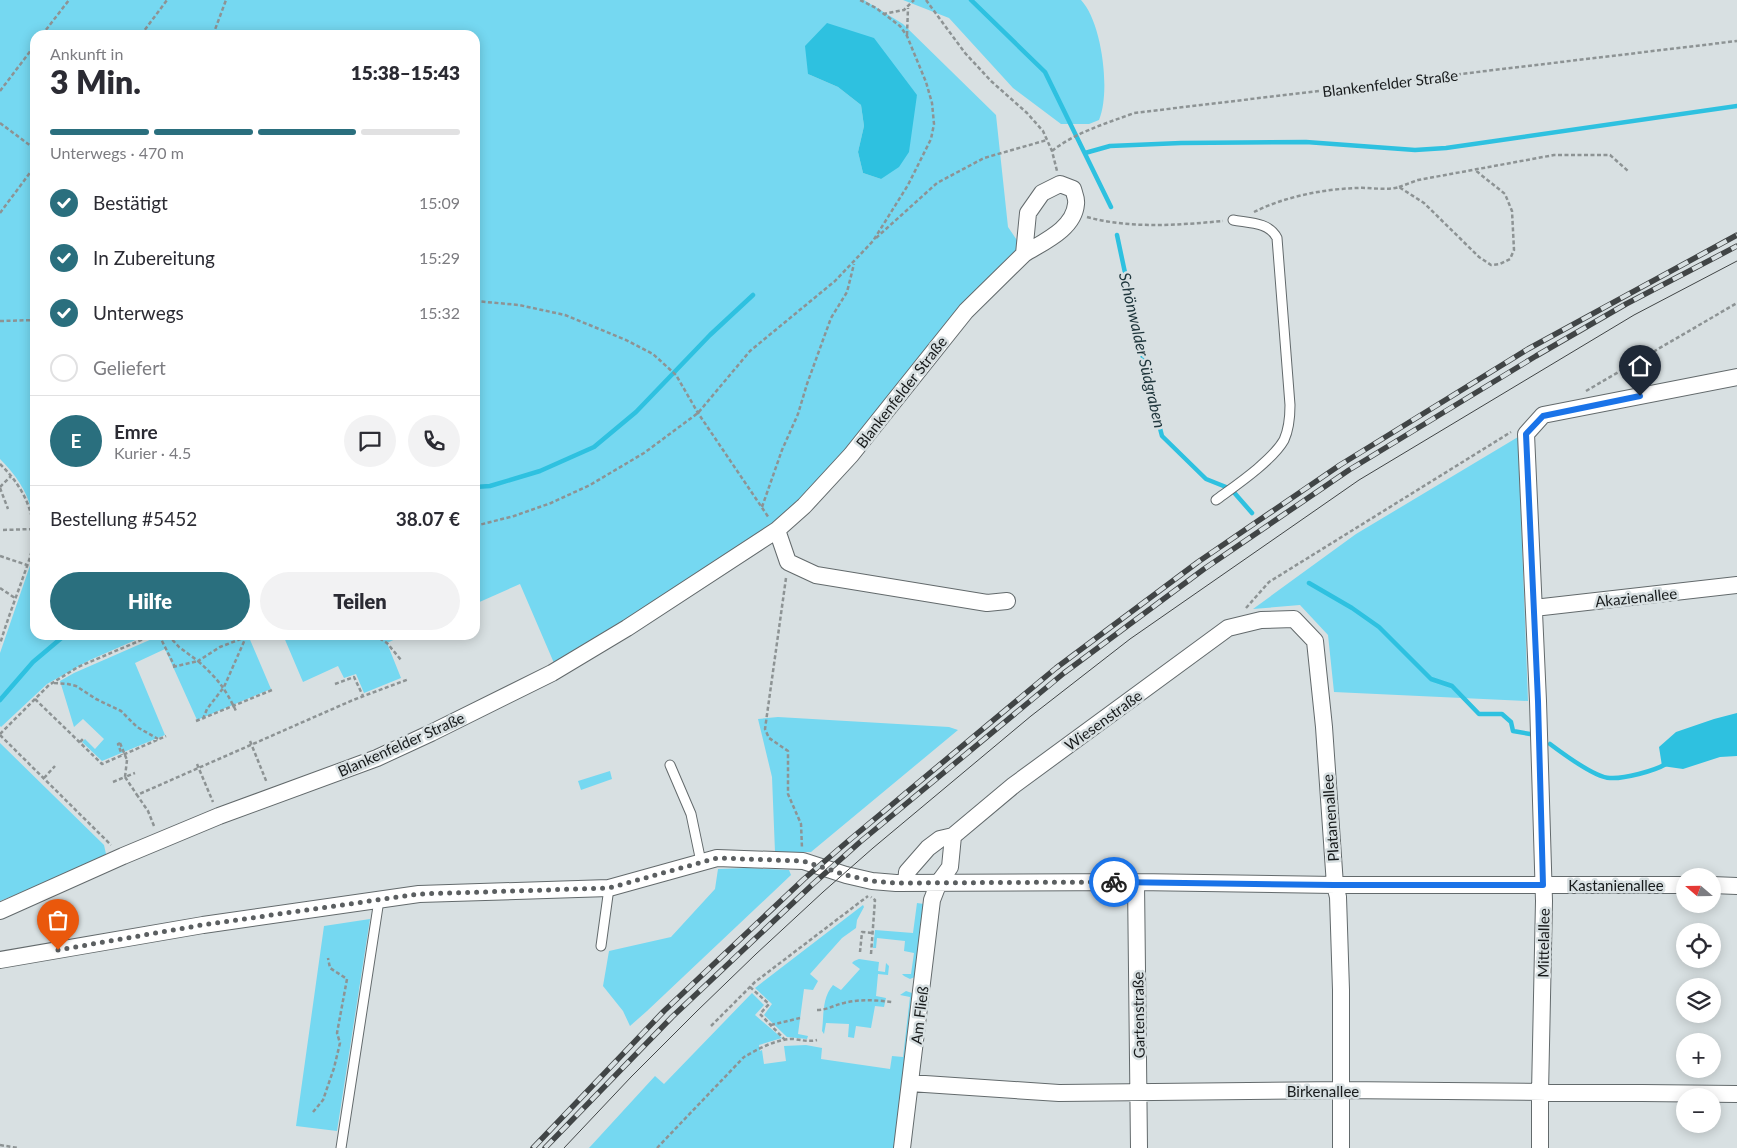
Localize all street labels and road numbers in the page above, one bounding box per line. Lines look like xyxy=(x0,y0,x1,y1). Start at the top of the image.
street label: Blankenfelder Straße xyxy=(1321,66,1459,100)
street label: Blankenfelder Straße xyxy=(852,333,950,451)
street label: Akazienallee xyxy=(1594,584,1678,610)
street label: Wiesenstraße xyxy=(1061,686,1145,754)
street label: Blankenfelder Straße xyxy=(335,708,467,780)
street label: Platanenallee xyxy=(1318,774,1342,862)
street label: Kastanienallee xyxy=(1568,876,1664,894)
street label: Mittelallee xyxy=(1533,908,1553,978)
street label: Gartenstraße xyxy=(1128,971,1148,1059)
street label: Am Fließ xyxy=(907,985,932,1045)
street label: Birkenallee xyxy=(1287,1082,1359,1100)

